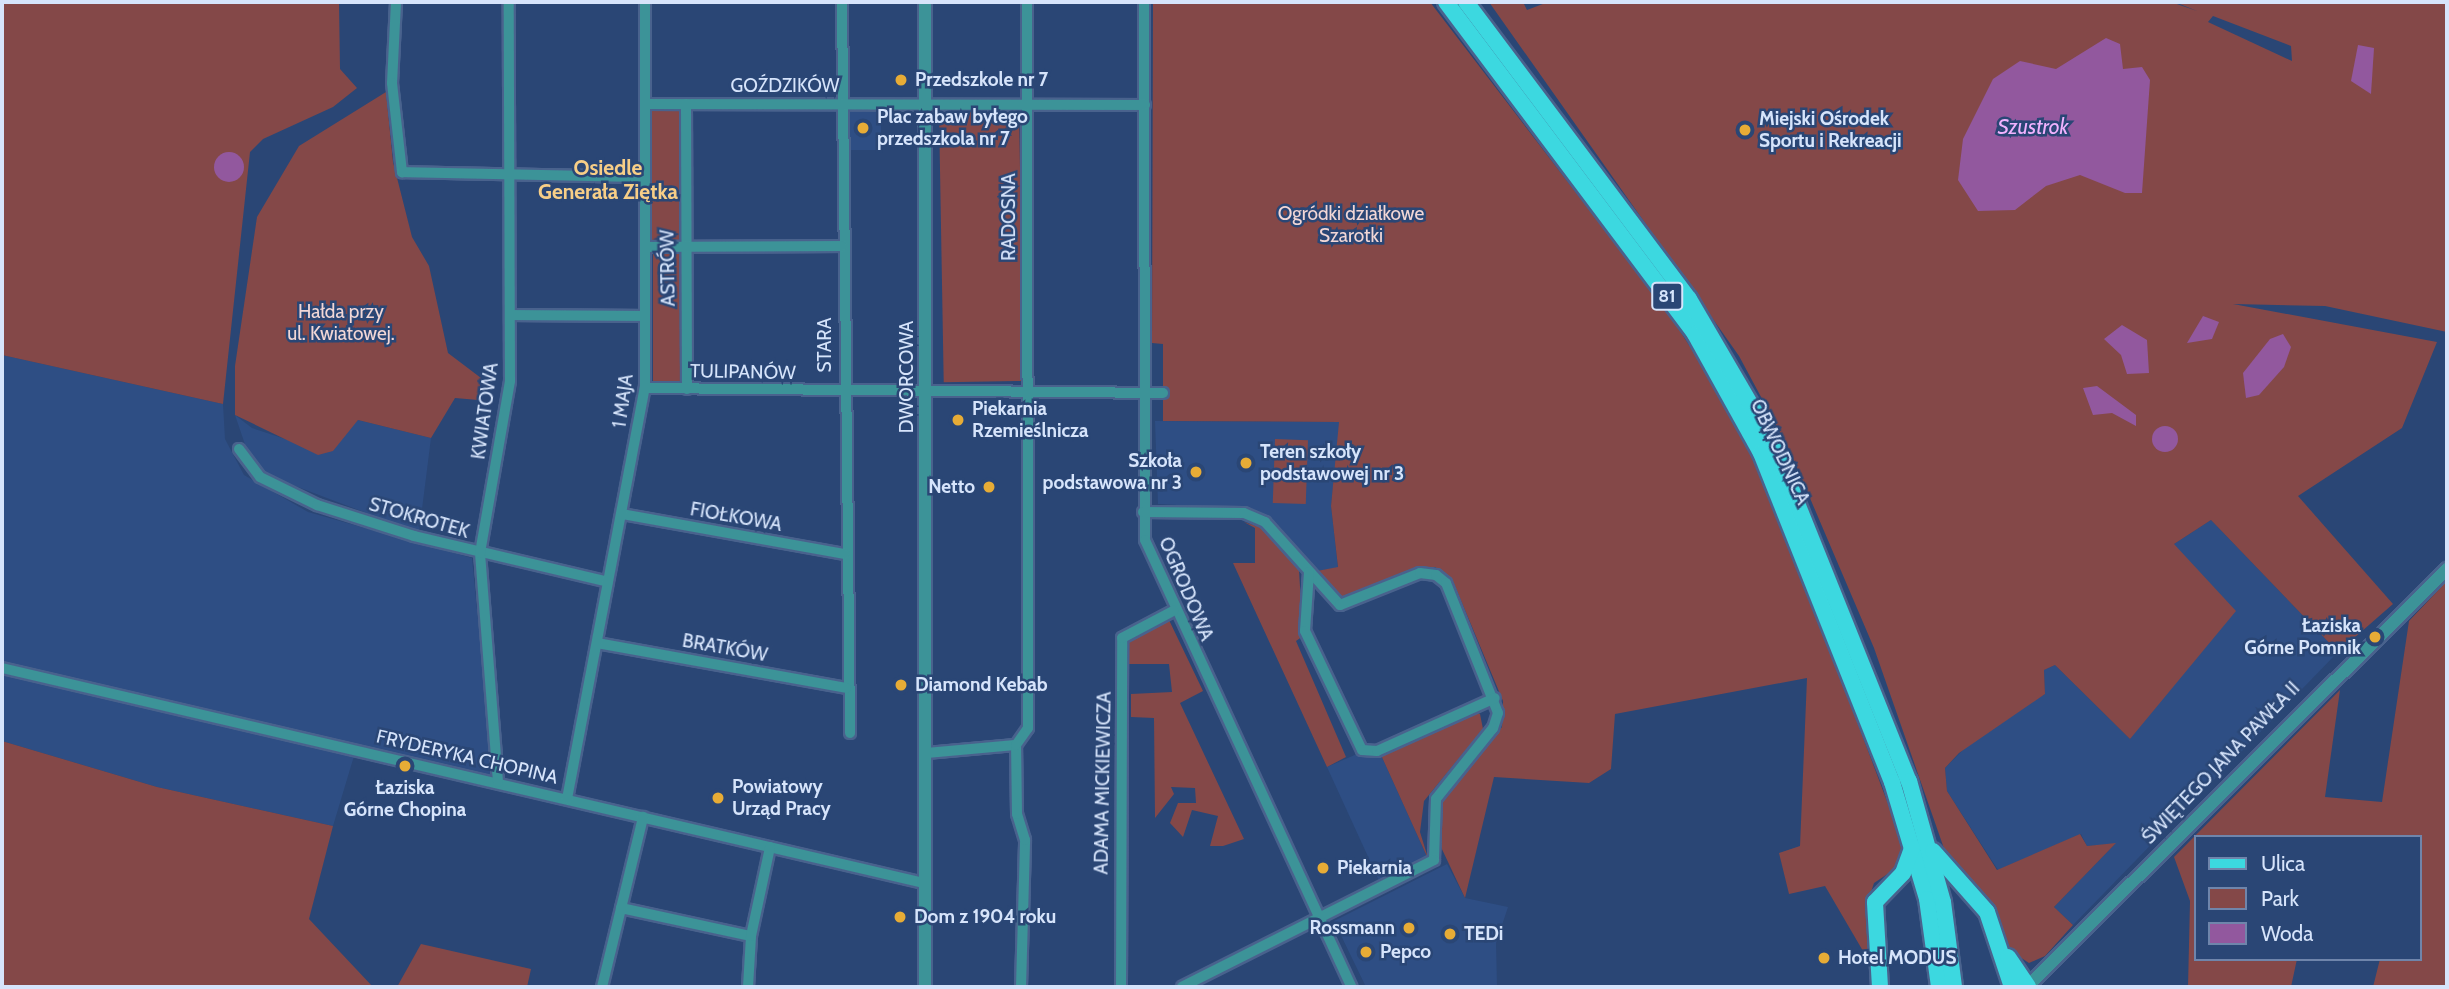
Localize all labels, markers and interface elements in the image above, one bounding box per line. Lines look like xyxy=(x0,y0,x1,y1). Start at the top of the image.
place label: Przedszkole nr 7 xyxy=(915,69,1048,91)
marker: Przedszkole nr 7 xyxy=(893,72,909,88)
street label: GOŹDZIKÓW xyxy=(730,75,840,97)
place label: Plac zabaw byłego przedszkola nr 7 xyxy=(877,106,1028,150)
place label: Miejski Ośrodek Sportu i Rekreacji xyxy=(1759,108,1902,152)
water label: Szustrok xyxy=(1997,114,2069,140)
marker: Plac zabaw byłego przedszkola nr 7 xyxy=(855,120,871,136)
marker: Miejski Ośrodek Sportu i Rekreacji xyxy=(1737,122,1753,138)
district label: Osiedle Generała Ziętka xyxy=(538,155,678,205)
street label: RADOSNA xyxy=(998,173,1020,261)
park label: Ogródki działkowe Szarotki xyxy=(1278,203,1424,247)
street label: ASTRÓW xyxy=(656,229,680,307)
road number: 81 xyxy=(1650,282,1684,310)
park label: Hałda przy ul. Kwiatowej. xyxy=(287,301,395,345)
street label: STARA xyxy=(814,317,836,373)
street label: DWORCOWA xyxy=(896,321,918,433)
street label: TULIPANÓW xyxy=(690,360,796,384)
street label: KWIATOWA xyxy=(467,361,503,461)
street label: 1 MAJA xyxy=(608,373,638,429)
street label: OBWODNICA xyxy=(1746,396,1814,508)
place label: Piekarnia Rzemieślnicza xyxy=(972,398,1089,442)
marker: Piekarnia Rzemieślnicza xyxy=(950,412,966,428)
place label: Teren szkoły podstawowej nr 3 xyxy=(1260,441,1404,485)
place label: Szkoła podstawowa nr 3 xyxy=(1043,450,1182,494)
marker: Teren szkoły podstawowej nr 3 xyxy=(1238,455,1254,471)
marker: Szkoła podstawowa nr 3 xyxy=(1188,464,1204,480)
place label: Netto xyxy=(928,476,975,498)
marker: Netto xyxy=(981,479,997,495)
street label: STOKROTEK xyxy=(366,493,472,543)
street label: FIOŁKOWA xyxy=(688,498,784,536)
street label: OGRODOWA xyxy=(1154,534,1218,644)
place label: Łaziska Górne Pomnik xyxy=(2244,615,2361,659)
street label: BRATKÓW xyxy=(681,629,769,667)
marker: Łaziska Górne Pomnik xyxy=(2367,629,2383,645)
place label: Diamond Kebab xyxy=(915,674,1048,696)
marker: Diamond Kebab xyxy=(893,677,909,693)
street label: ŚWIĘTEGO JANA PAWŁA II xyxy=(2138,677,2304,849)
street label: ADAMA MICKIEWICZA xyxy=(1090,691,1116,875)
street label: FRYDERYKA CHOPINA xyxy=(374,725,560,789)
marker: Łaziska Górne Chopina xyxy=(397,758,413,774)
place label: Powiatowy Urząd Pracy xyxy=(732,776,831,820)
place label: Łaziska Górne Chopina xyxy=(344,777,466,821)
marker: Powiatowy Urząd Pracy xyxy=(710,790,726,806)
legend xyxy=(2194,835,2421,961)
text: Ulica xyxy=(2261,851,2305,876)
place label: Piekarnia xyxy=(1337,857,1412,879)
marker: Piekarnia xyxy=(1315,860,1331,876)
text: Park xyxy=(2261,886,2299,911)
place label: Dom z 1904 roku xyxy=(914,906,1056,928)
marker: Dom z 1904 roku xyxy=(892,909,908,925)
place label: Rossmann xyxy=(1310,917,1395,939)
marker: Rossmann xyxy=(1401,920,1417,936)
text: Woda xyxy=(2261,921,2313,946)
place label: TEDi xyxy=(1464,923,1503,945)
marker: TEDi xyxy=(1442,926,1458,942)
place label: Pepco xyxy=(1380,941,1431,963)
marker: Pepco xyxy=(1358,944,1374,960)
place label: Hotel MODUS xyxy=(1838,947,1956,969)
marker: Hotel MODUS xyxy=(1816,950,1832,966)

